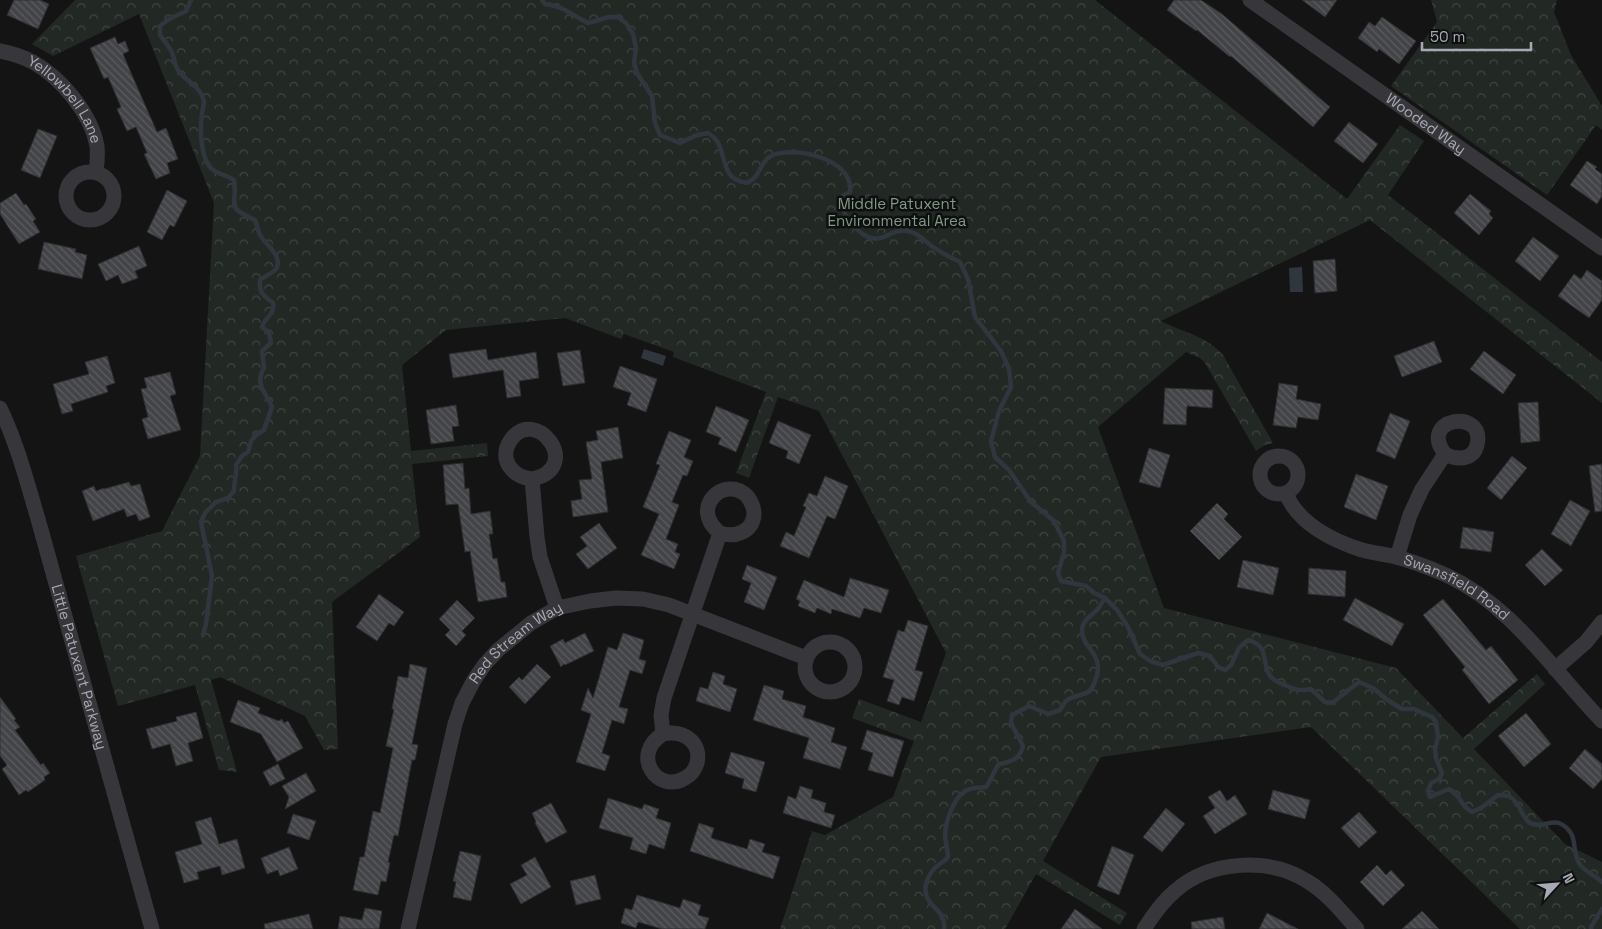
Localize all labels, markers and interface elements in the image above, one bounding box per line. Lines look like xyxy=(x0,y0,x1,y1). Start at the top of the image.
scale bar xyxy=(1422,20,1531,52)
text: 50 m xyxy=(1430,27,1465,46)
street label: Yellowbell Lane xyxy=(25,51,106,145)
street label: Wooded Way xyxy=(1382,89,1470,158)
park label: Middle Patuxent Environmental Area xyxy=(828,194,967,230)
street label: Swansfield Road xyxy=(1401,550,1514,624)
street label: Little Patuxent Parkway xyxy=(48,582,112,752)
street label: Red Stream Way xyxy=(464,597,565,687)
north arrow xyxy=(1532,859,1582,909)
text: N xyxy=(1559,870,1579,886)

